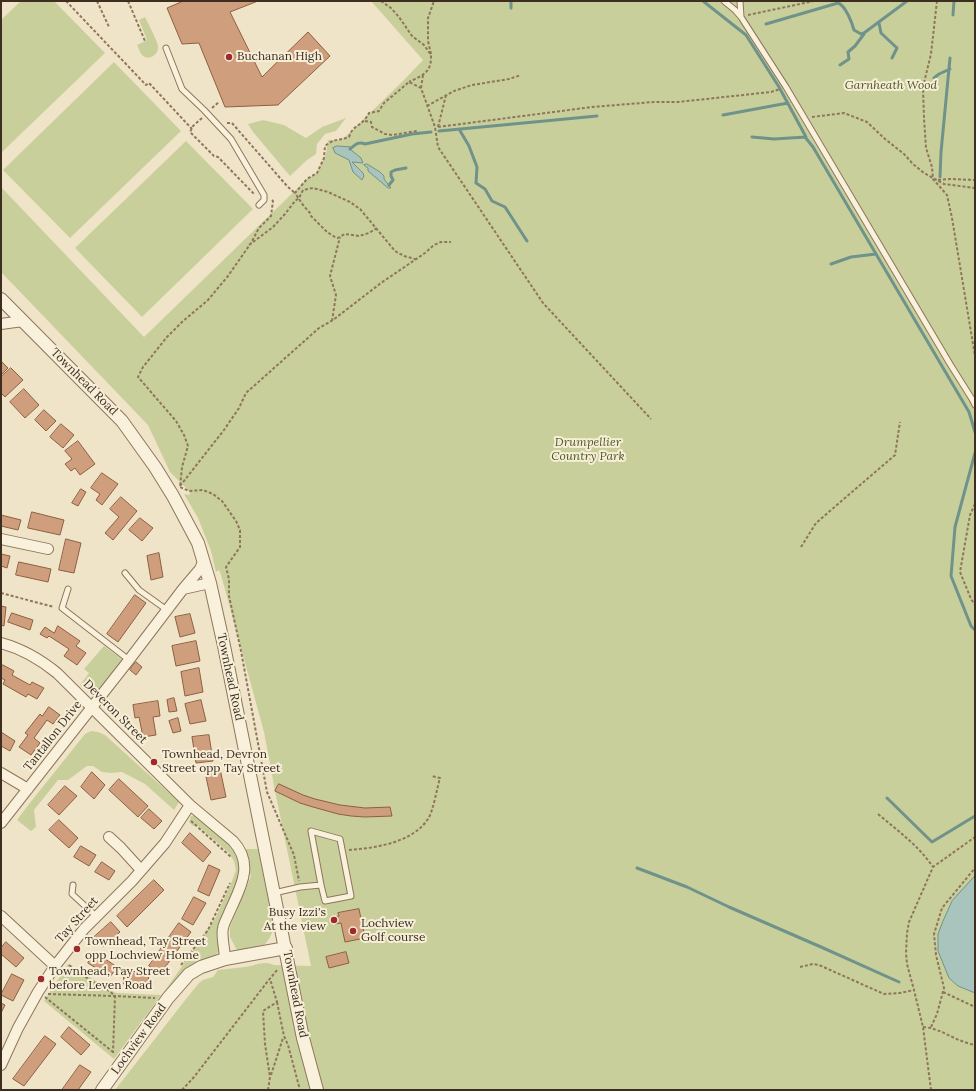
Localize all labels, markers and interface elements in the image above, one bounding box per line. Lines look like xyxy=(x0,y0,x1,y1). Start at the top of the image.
place label: Buchanan High xyxy=(237,50,322,64)
marker: Buchanan High xyxy=(224,52,234,62)
park label: Garnheath Wood xyxy=(845,79,937,93)
street label: Townhead Road xyxy=(47,345,121,419)
park label: Drumpellier Country Park xyxy=(551,436,625,464)
street label: Townhead Road xyxy=(214,632,246,722)
street label: Deveron Street xyxy=(80,677,150,747)
street label: Tantallon Drive xyxy=(21,698,85,774)
place label: Townhead, Devron Street opp Tay Street xyxy=(162,748,281,776)
marker: Townhead, Devron Street opp Tay Street xyxy=(149,757,159,767)
street label: Tay Street xyxy=(53,894,101,946)
place label: Busy Izzi's At the view xyxy=(264,906,326,934)
marker: Busy Izzi's At the view xyxy=(329,915,339,925)
place label: Lochview Golf course xyxy=(361,917,425,945)
marker: Lochview Golf course xyxy=(348,926,358,936)
place label: Townhead, Tay Street opp Lochview Home xyxy=(85,935,206,963)
marker: Townhead, Tay Street opp Lochview Home xyxy=(72,944,82,954)
street label: Townhead Road xyxy=(279,949,311,1039)
place label: Townhead, Tay Street before Leven Road xyxy=(49,965,170,993)
marker: Townhead, Tay Street before Leven Road xyxy=(36,974,46,984)
street label: Lochview Road xyxy=(108,1001,170,1077)

